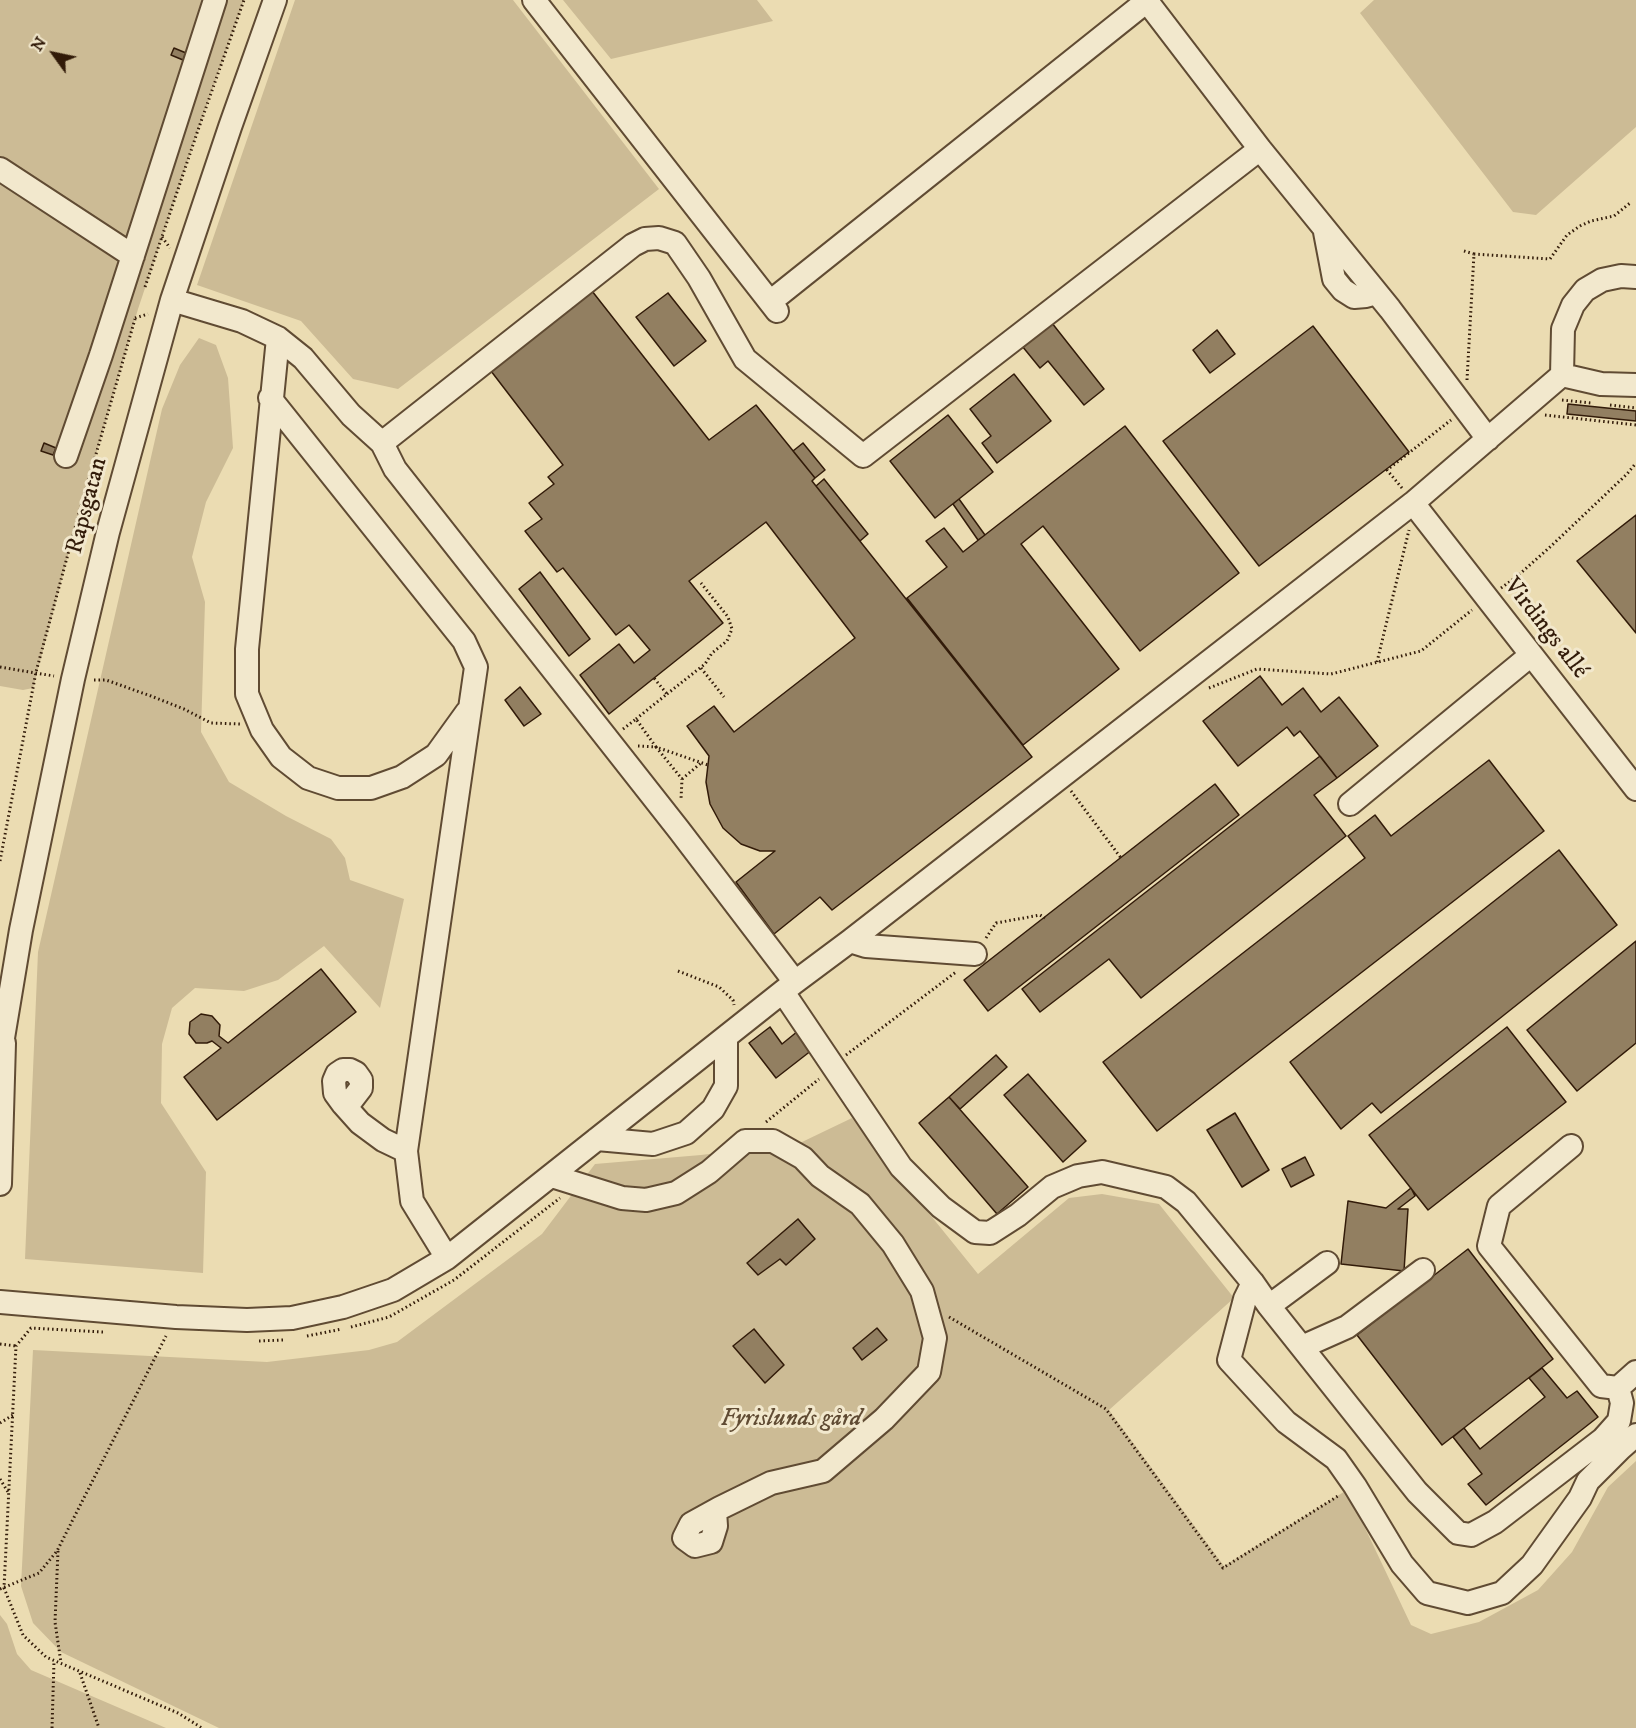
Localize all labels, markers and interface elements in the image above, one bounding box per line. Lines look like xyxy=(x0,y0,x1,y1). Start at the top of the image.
north arrow xyxy=(24,24,84,84)
text: N xyxy=(27,33,51,55)
street label: Rapsgatan xyxy=(61,455,115,557)
street label: Virdings allé xyxy=(1497,573,1593,685)
park label: Fyrislunds gård xyxy=(721,1406,861,1434)

